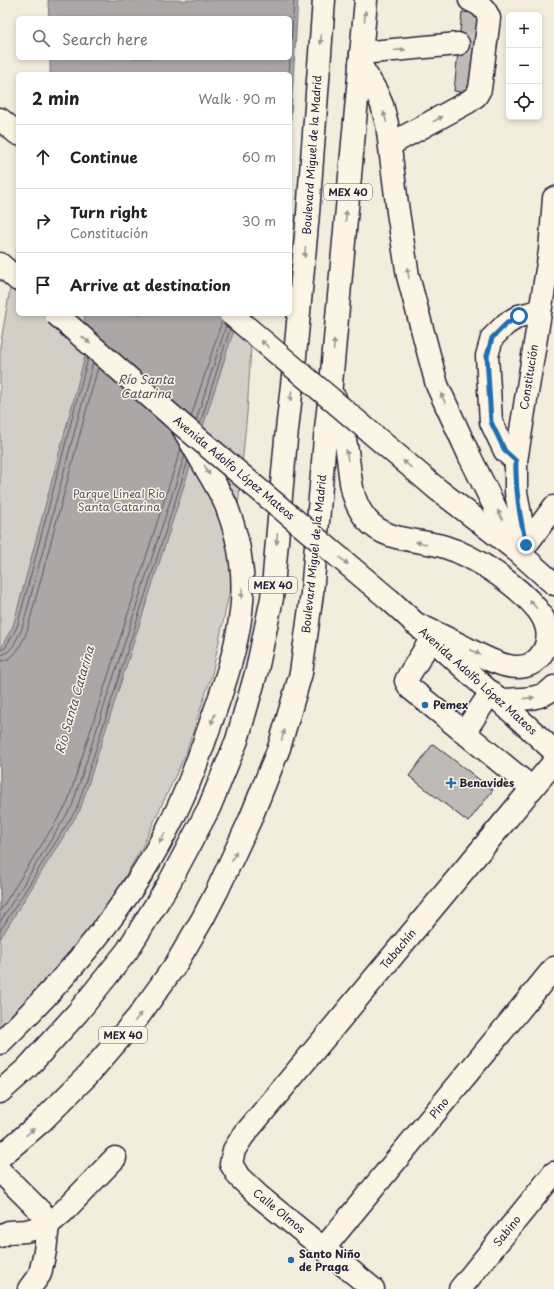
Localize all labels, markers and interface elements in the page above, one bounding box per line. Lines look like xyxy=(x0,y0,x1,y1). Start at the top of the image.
one-way arrow xyxy=(361,10,368,23)
map controls xyxy=(506,12,542,120)
button: + xyxy=(506,12,542,48)
search box xyxy=(16,16,292,60)
icon: search xyxy=(30,27,52,49)
text: Search here xyxy=(62,27,148,50)
one-way arrow xyxy=(318,33,325,45)
one-way arrow xyxy=(394,46,406,53)
button: − xyxy=(506,48,542,84)
street label: Boulevard Miguel de la Madrid xyxy=(297,74,326,235)
button: locate xyxy=(506,84,542,120)
text: 2 min xyxy=(32,85,79,111)
text: Walk · 90 m xyxy=(199,89,276,108)
one-way arrow xyxy=(382,111,388,123)
one-way arrow xyxy=(432,116,443,122)
text: Continue xyxy=(70,145,138,168)
icon: ahead xyxy=(32,146,54,168)
text: 60 m xyxy=(242,147,276,166)
road number: MEX 40 xyxy=(324,184,372,200)
text: Turn right xyxy=(70,200,147,223)
icon: right xyxy=(32,210,54,232)
one-way arrow xyxy=(342,210,349,222)
text: 30 m xyxy=(242,211,276,230)
text: Constitución xyxy=(70,223,148,242)
one-way arrow xyxy=(301,246,308,258)
one-way arrow xyxy=(405,267,411,279)
text: Arrive at destination xyxy=(70,273,231,296)
icon: arrive xyxy=(32,274,54,296)
route start xyxy=(510,307,528,325)
one-way arrow xyxy=(80,335,91,344)
one-way arrow xyxy=(260,339,271,348)
one-way arrow xyxy=(331,339,338,351)
street label: Constitución xyxy=(515,343,542,411)
water label: Río Santa Catarina xyxy=(118,370,175,402)
one-way arrow xyxy=(288,390,294,402)
one-way arrow xyxy=(440,392,446,404)
street label: Avenida Adolfo López Mateos xyxy=(170,412,299,524)
one-way arrow xyxy=(344,449,350,461)
one-way arrow xyxy=(402,459,413,468)
one-way arrow xyxy=(203,464,210,476)
street label: Boulevard Miguel de la Madrid xyxy=(297,473,330,634)
park label: Parque Lineal Río Santa Catarina xyxy=(73,485,165,515)
one-way arrow xyxy=(496,510,503,521)
one-way arrow xyxy=(274,533,281,545)
route end xyxy=(517,536,535,554)
one-way arrow xyxy=(415,540,427,546)
one-way arrow xyxy=(339,556,349,565)
road number: MEX 40 xyxy=(249,577,297,593)
one-way arrow xyxy=(239,587,246,599)
one-way arrow xyxy=(528,599,537,610)
street label: Avenida Adolfo López Mateos xyxy=(415,623,541,738)
water label: Río Santa Catarina xyxy=(50,643,98,756)
one-way arrow xyxy=(469,649,480,656)
one-way arrow xyxy=(522,695,535,701)
place label: Pemex xyxy=(433,696,468,713)
marker: Pemex xyxy=(420,700,430,710)
one-way arrow xyxy=(209,713,215,725)
one-way arrow xyxy=(280,729,286,741)
place label: Benavides xyxy=(459,774,514,791)
marker: Benavides xyxy=(446,778,456,788)
one-way arrow xyxy=(159,832,166,844)
one-way arrow xyxy=(231,850,237,861)
street label: Tabachín xyxy=(376,925,420,973)
one-way arrow xyxy=(134,1011,142,1022)
road number: MEX 40 xyxy=(99,1027,147,1043)
street label: Pino xyxy=(425,1094,452,1122)
one-way arrow xyxy=(24,1127,35,1136)
street label: Calle Olmos xyxy=(250,1184,309,1237)
street label: Sabino xyxy=(489,1211,525,1250)
place label: Santo Niño de Praga xyxy=(299,1245,361,1275)
marker: Santo Niño de Praga xyxy=(286,1255,296,1265)

